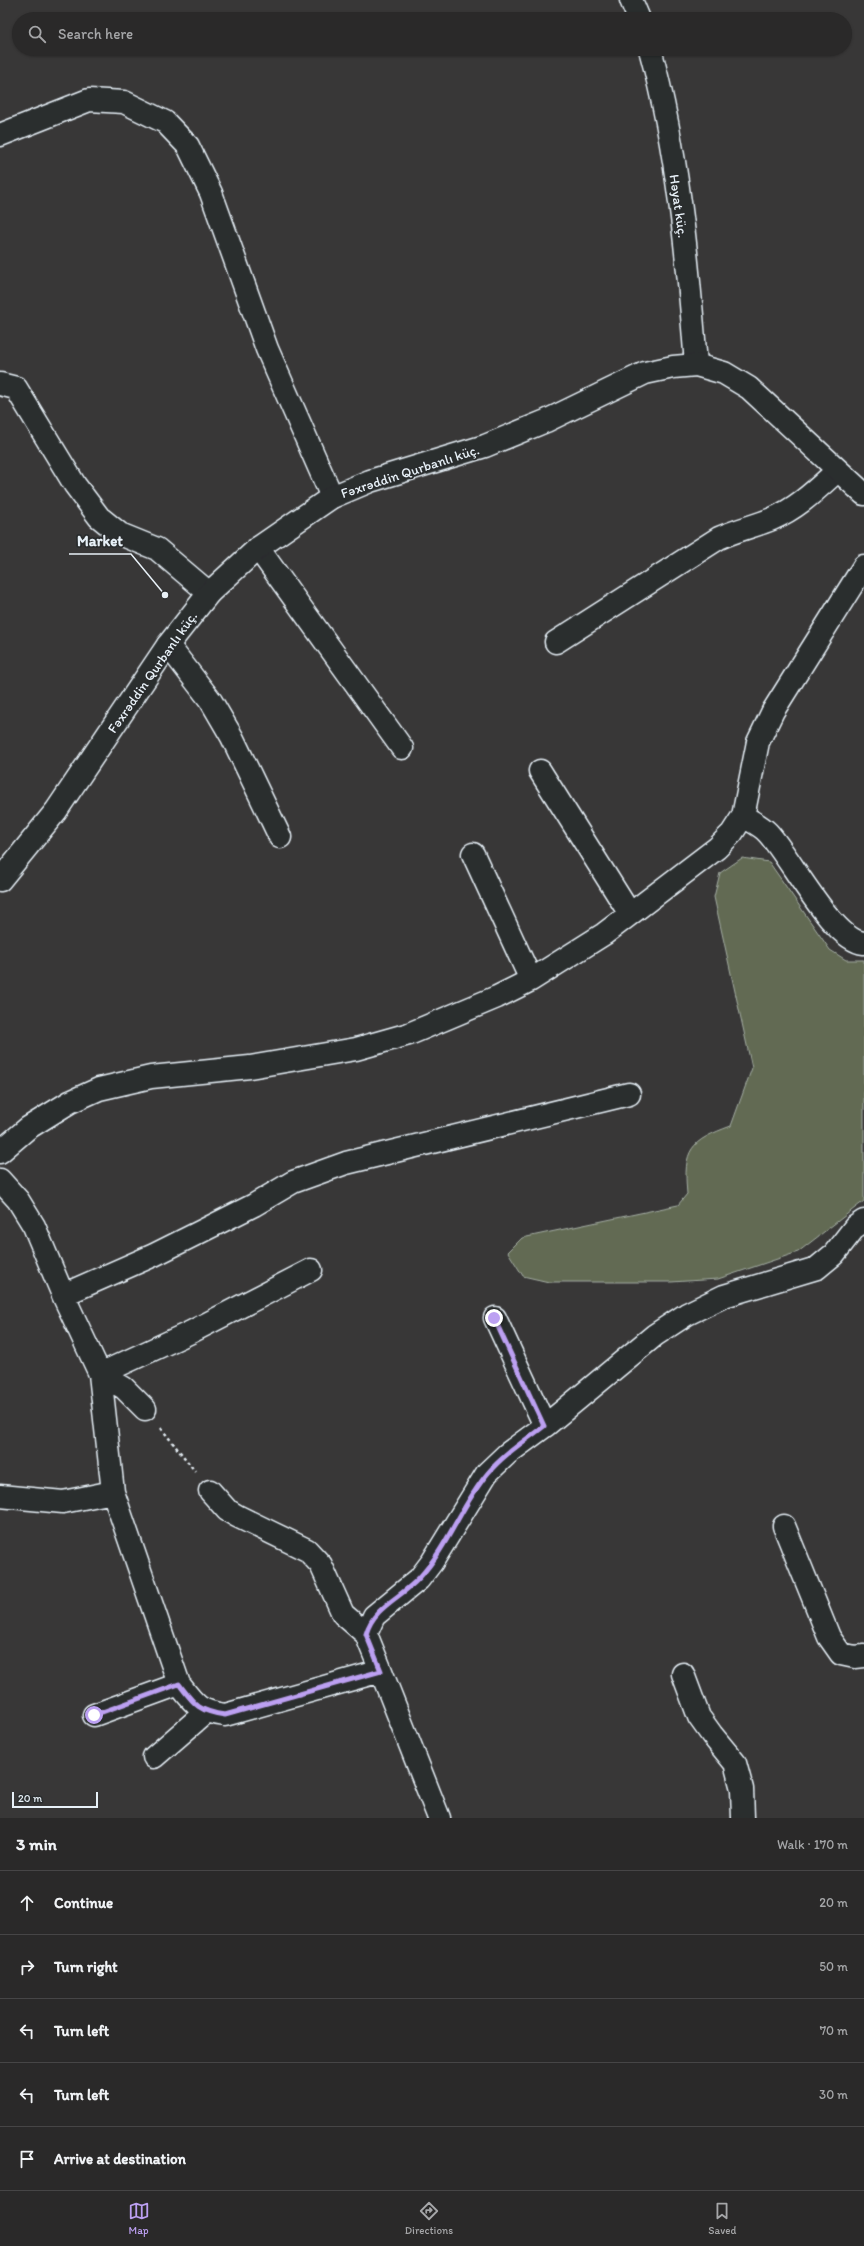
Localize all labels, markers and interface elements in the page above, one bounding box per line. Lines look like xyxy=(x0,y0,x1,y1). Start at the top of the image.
search box xyxy=(12,12,852,56)
icon: search xyxy=(26,23,48,45)
text: Search here xyxy=(58,25,133,43)
street label: Həyat küç. xyxy=(666,173,691,239)
street label: Fəxrəddin Qurbanlı küç. xyxy=(339,441,482,502)
callout: Market xyxy=(69,527,131,554)
text: Market xyxy=(77,532,123,550)
street label: Fəxrəddin Qurbanlı küç. xyxy=(104,608,201,736)
route end xyxy=(485,1309,503,1327)
route start xyxy=(85,1706,103,1724)
scale bar xyxy=(12,1790,98,1809)
text: 20 m xyxy=(18,1792,42,1805)
text: 3 min xyxy=(16,1834,57,1854)
text: Walk · 170 m xyxy=(777,1837,848,1852)
icon: ahead xyxy=(16,1892,38,1914)
text: Continue xyxy=(54,1894,113,1912)
text: 20 m xyxy=(819,1895,848,1910)
icon: right xyxy=(16,1956,38,1978)
text: Turn right xyxy=(54,1958,118,1976)
text: 50 m xyxy=(819,1959,848,1974)
icon: left xyxy=(16,2020,38,2042)
text: Turn left xyxy=(54,2022,109,2040)
text: 70 m xyxy=(820,2023,848,2038)
icon: left xyxy=(16,2084,38,2106)
text: Turn left xyxy=(54,2086,109,2104)
text: 30 m xyxy=(819,2087,848,2102)
icon: arrive xyxy=(16,2148,38,2170)
text: Arrive at destination xyxy=(54,2150,186,2168)
tab: Map xyxy=(128,2200,150,2237)
tab: Directions xyxy=(405,2200,453,2237)
tab: Saved xyxy=(708,2200,736,2237)

